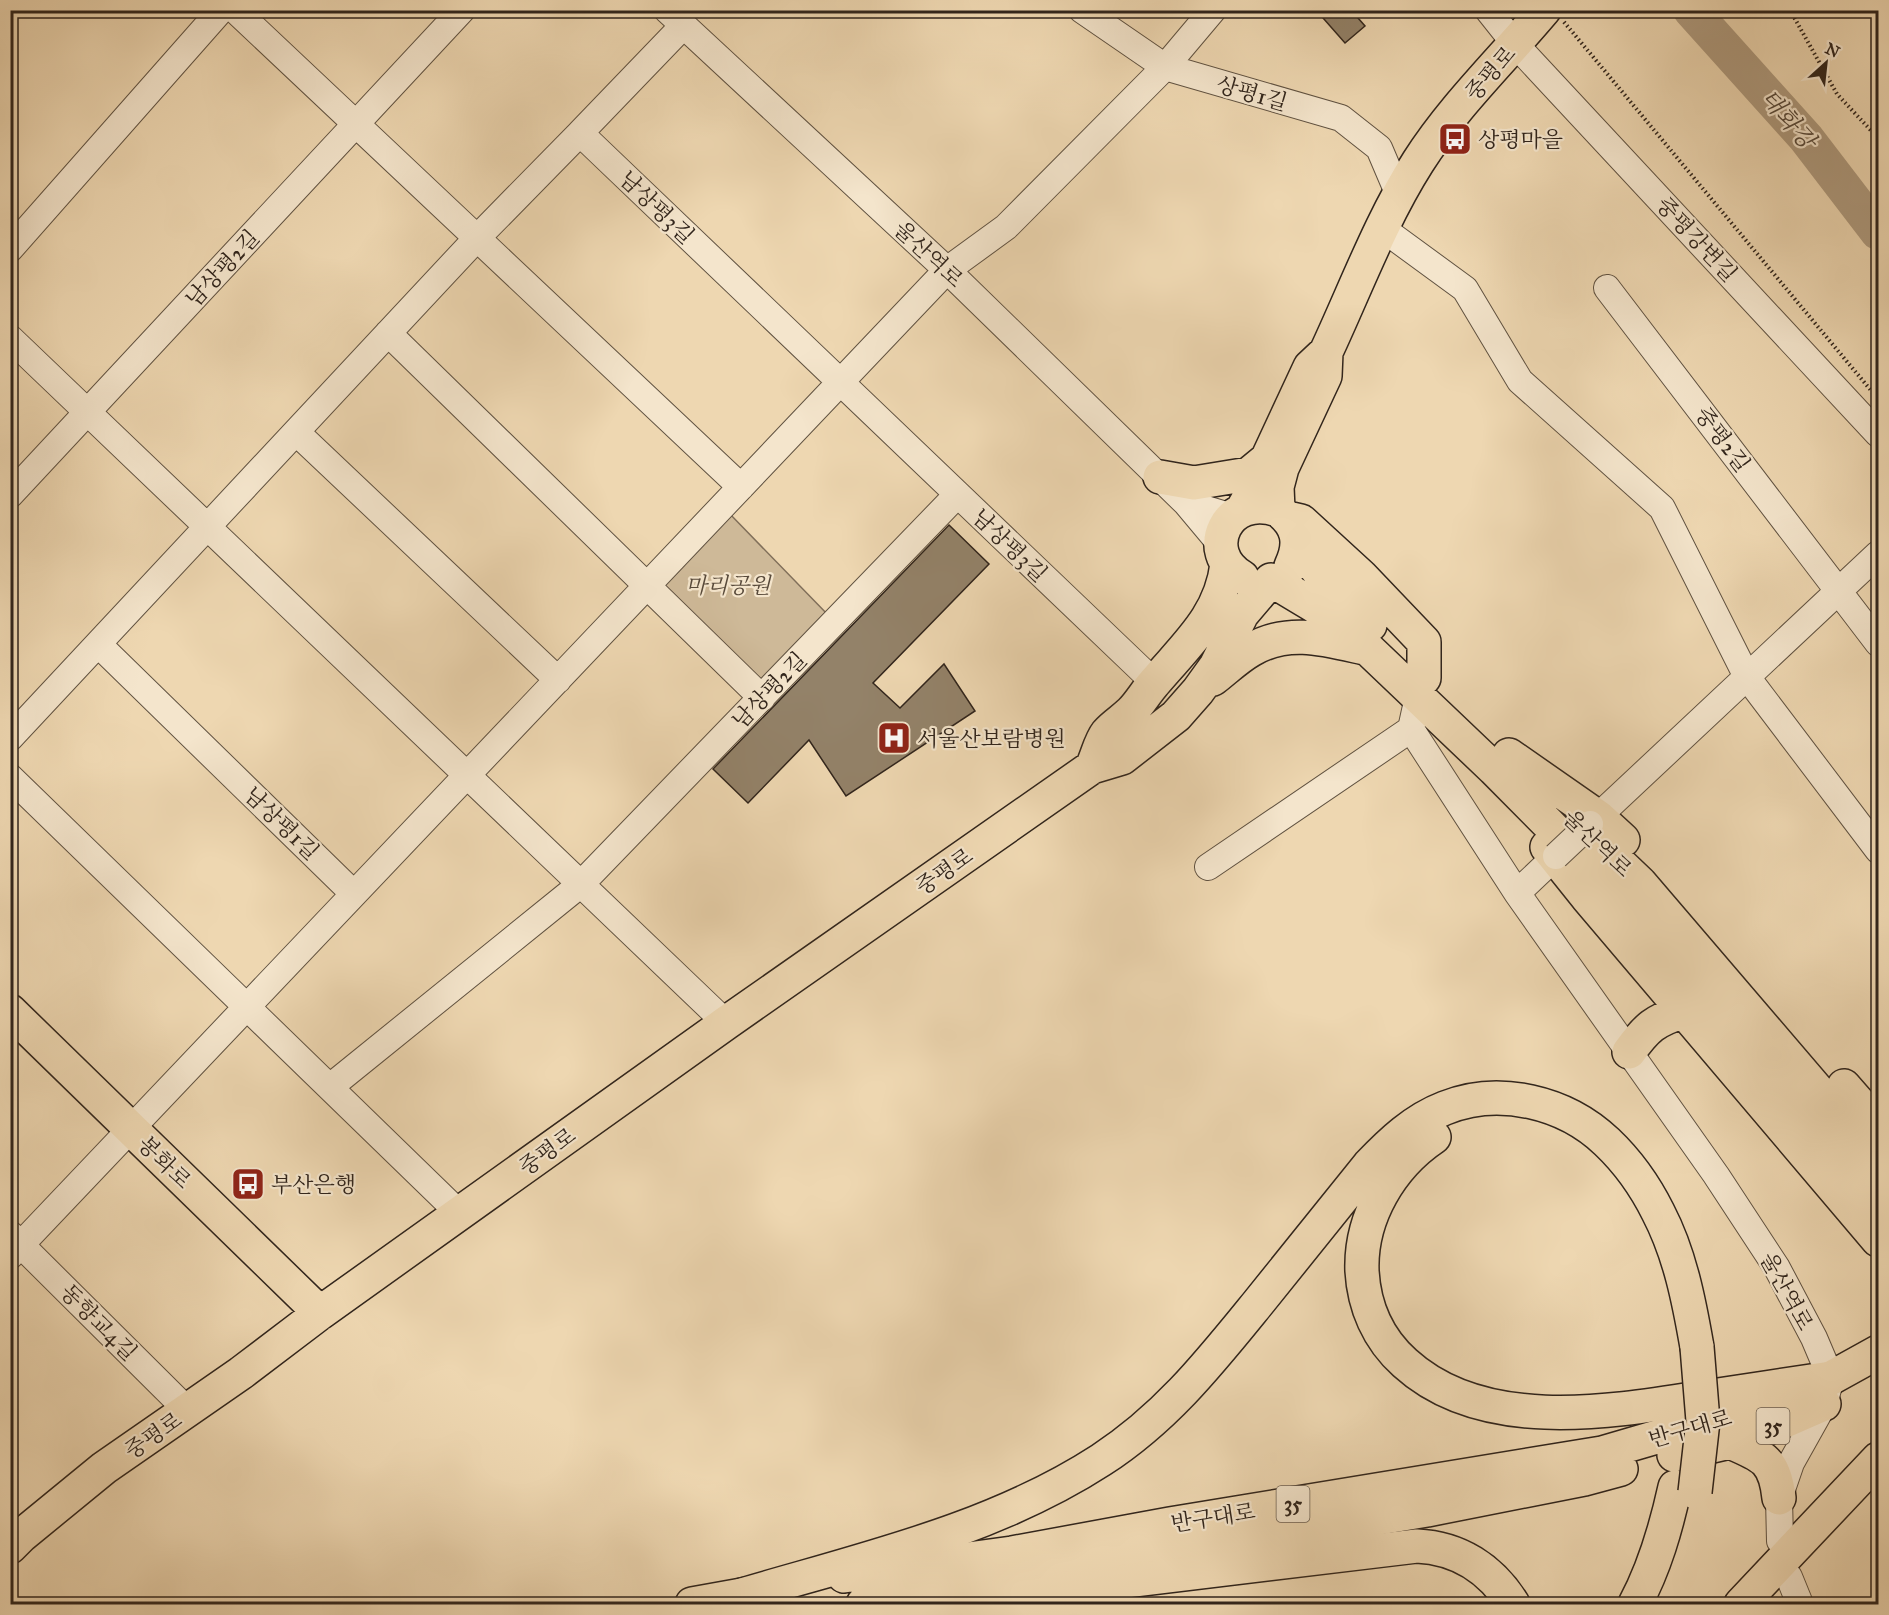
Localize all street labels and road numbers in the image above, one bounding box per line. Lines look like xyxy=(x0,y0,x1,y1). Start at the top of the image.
street label: 중평로 xyxy=(1459,40,1521,106)
street label: 상평1길 xyxy=(1213,71,1290,116)
street label: 남상평3길 xyxy=(614,165,700,250)
street label: 중평강변길 xyxy=(1651,191,1743,287)
street label: 울산역로 xyxy=(888,216,969,293)
street label: 남상평2길 xyxy=(180,224,265,313)
street label: 중평2길 xyxy=(1689,401,1756,477)
street label: 남상평3길 xyxy=(967,503,1053,588)
street label: 남상평2길 xyxy=(726,646,812,734)
street label: 남상평1길 xyxy=(239,781,325,866)
street label: 울산역로 xyxy=(1558,804,1638,883)
street label: 중평로 xyxy=(910,842,978,901)
street label: 중평로 xyxy=(514,1122,581,1181)
street label: 봉화로 xyxy=(132,1131,197,1194)
street label: 울산역로 xyxy=(1754,1248,1819,1335)
street label: 동향교4길 xyxy=(55,1278,143,1366)
street label: 반구대로 xyxy=(1646,1404,1735,1453)
street label: 중평로 xyxy=(119,1406,187,1465)
road number: 35 xyxy=(1756,1408,1790,1444)
road number: 35 xyxy=(1276,1486,1310,1522)
street label: 반구대로 xyxy=(1169,1498,1257,1537)

